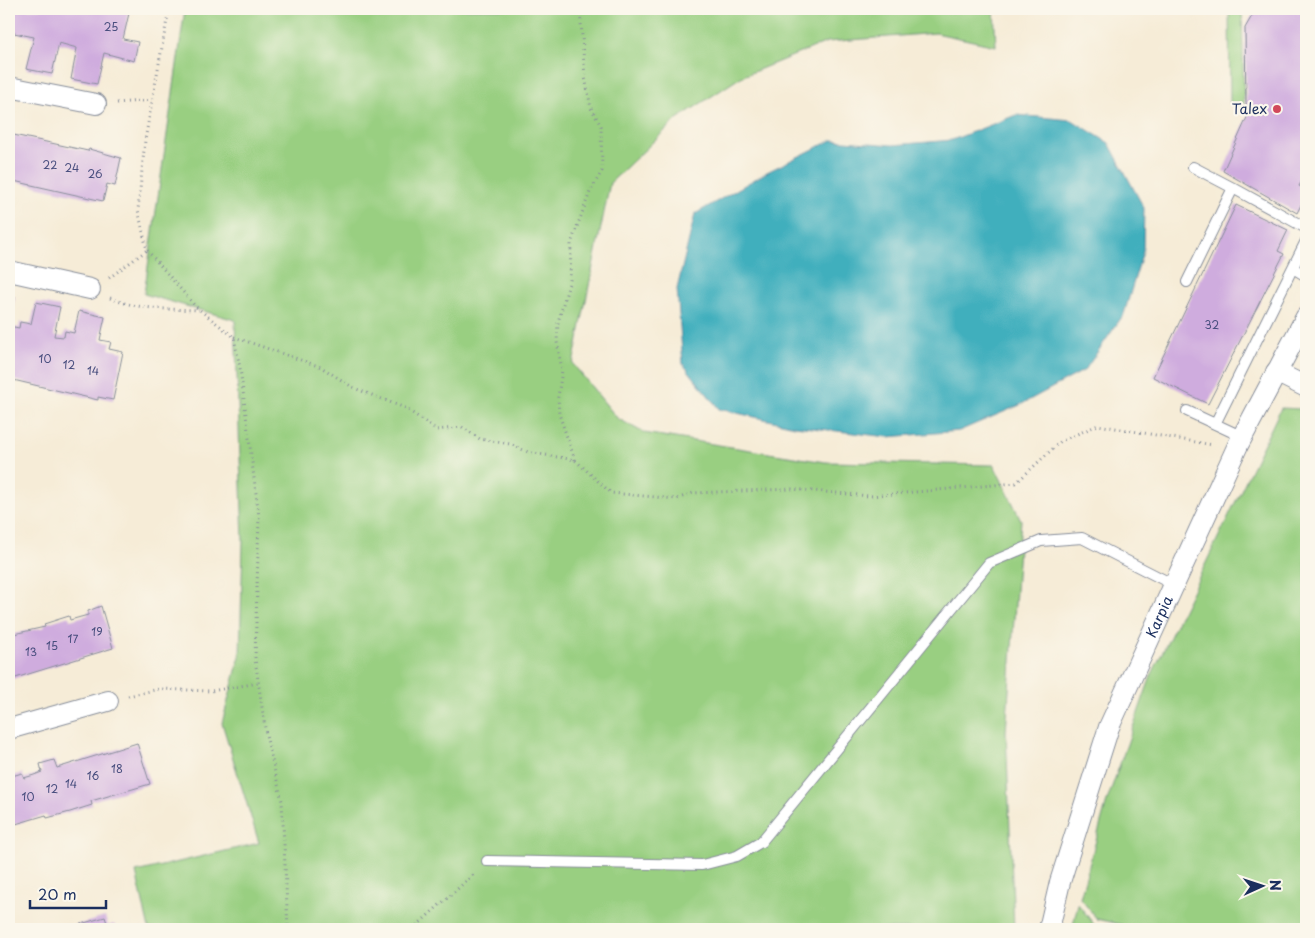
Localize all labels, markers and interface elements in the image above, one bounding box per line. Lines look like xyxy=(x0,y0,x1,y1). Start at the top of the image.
house number: 25 xyxy=(104,18,118,35)
place label: Talex xyxy=(1232,98,1267,119)
marker: Talex xyxy=(1271,103,1283,115)
house number: 22 xyxy=(43,156,57,173)
house number: 24 xyxy=(65,159,79,176)
house number: 26 xyxy=(87,165,103,182)
house number: 32 xyxy=(1205,316,1220,333)
house number: 10 xyxy=(39,350,51,367)
house number: 12 xyxy=(63,356,76,373)
house number: 14 xyxy=(87,362,99,379)
street label: Karpia xyxy=(1140,592,1178,641)
house number: 19 xyxy=(91,623,103,640)
house number: 17 xyxy=(68,630,79,647)
house number: 15 xyxy=(46,637,58,654)
house number: 13 xyxy=(25,643,37,660)
house number: 18 xyxy=(111,760,123,777)
house number: 16 xyxy=(87,767,100,784)
house number: 14 xyxy=(65,775,77,792)
house number: 12 xyxy=(46,780,59,797)
house number: 10 xyxy=(22,788,34,805)
north arrow xyxy=(1238,860,1288,910)
scale bar xyxy=(30,878,106,910)
text: N xyxy=(1265,879,1286,891)
text: 20 m xyxy=(38,882,77,905)

